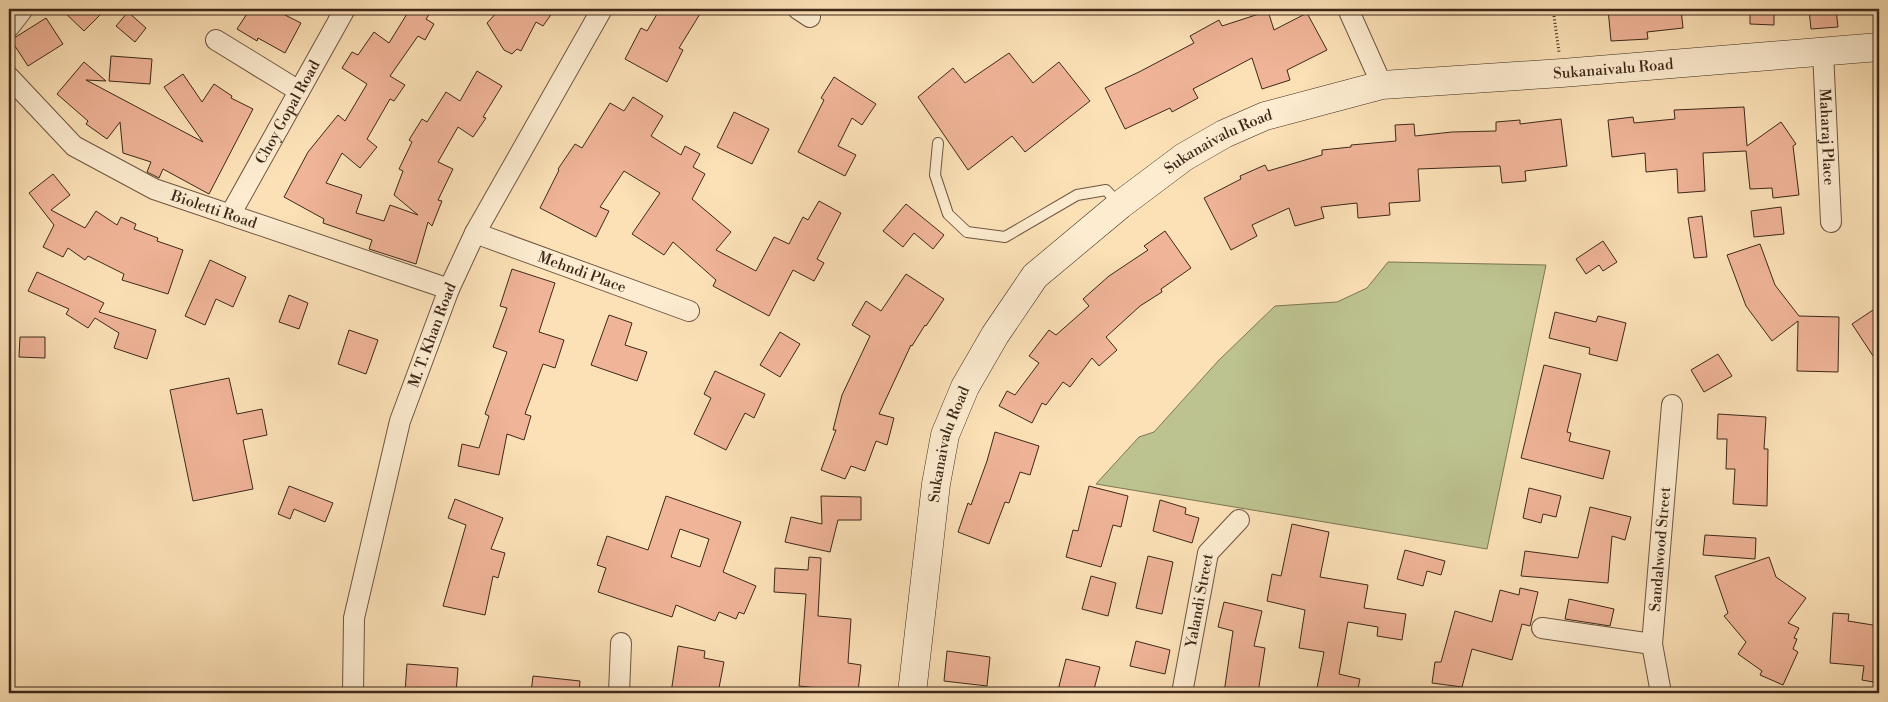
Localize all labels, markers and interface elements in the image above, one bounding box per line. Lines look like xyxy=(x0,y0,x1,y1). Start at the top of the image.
street label: Sukanaivalu Road xyxy=(1553,55,1675,84)
street label: Choy Gopal Road xyxy=(251,57,325,167)
street label: Maharaj Place xyxy=(1815,88,1838,186)
street label: Sukanaivalu Road xyxy=(1161,105,1275,179)
street label: Bioletti Road xyxy=(168,186,260,233)
street label: Mehndi Place xyxy=(535,248,629,297)
street label: M. T. Khan Road xyxy=(404,279,461,390)
street label: Sukanaivalu Road xyxy=(925,383,974,504)
street label: Sandalwood Street xyxy=(1646,485,1675,612)
street label: Yalandi Street xyxy=(1181,552,1218,650)

